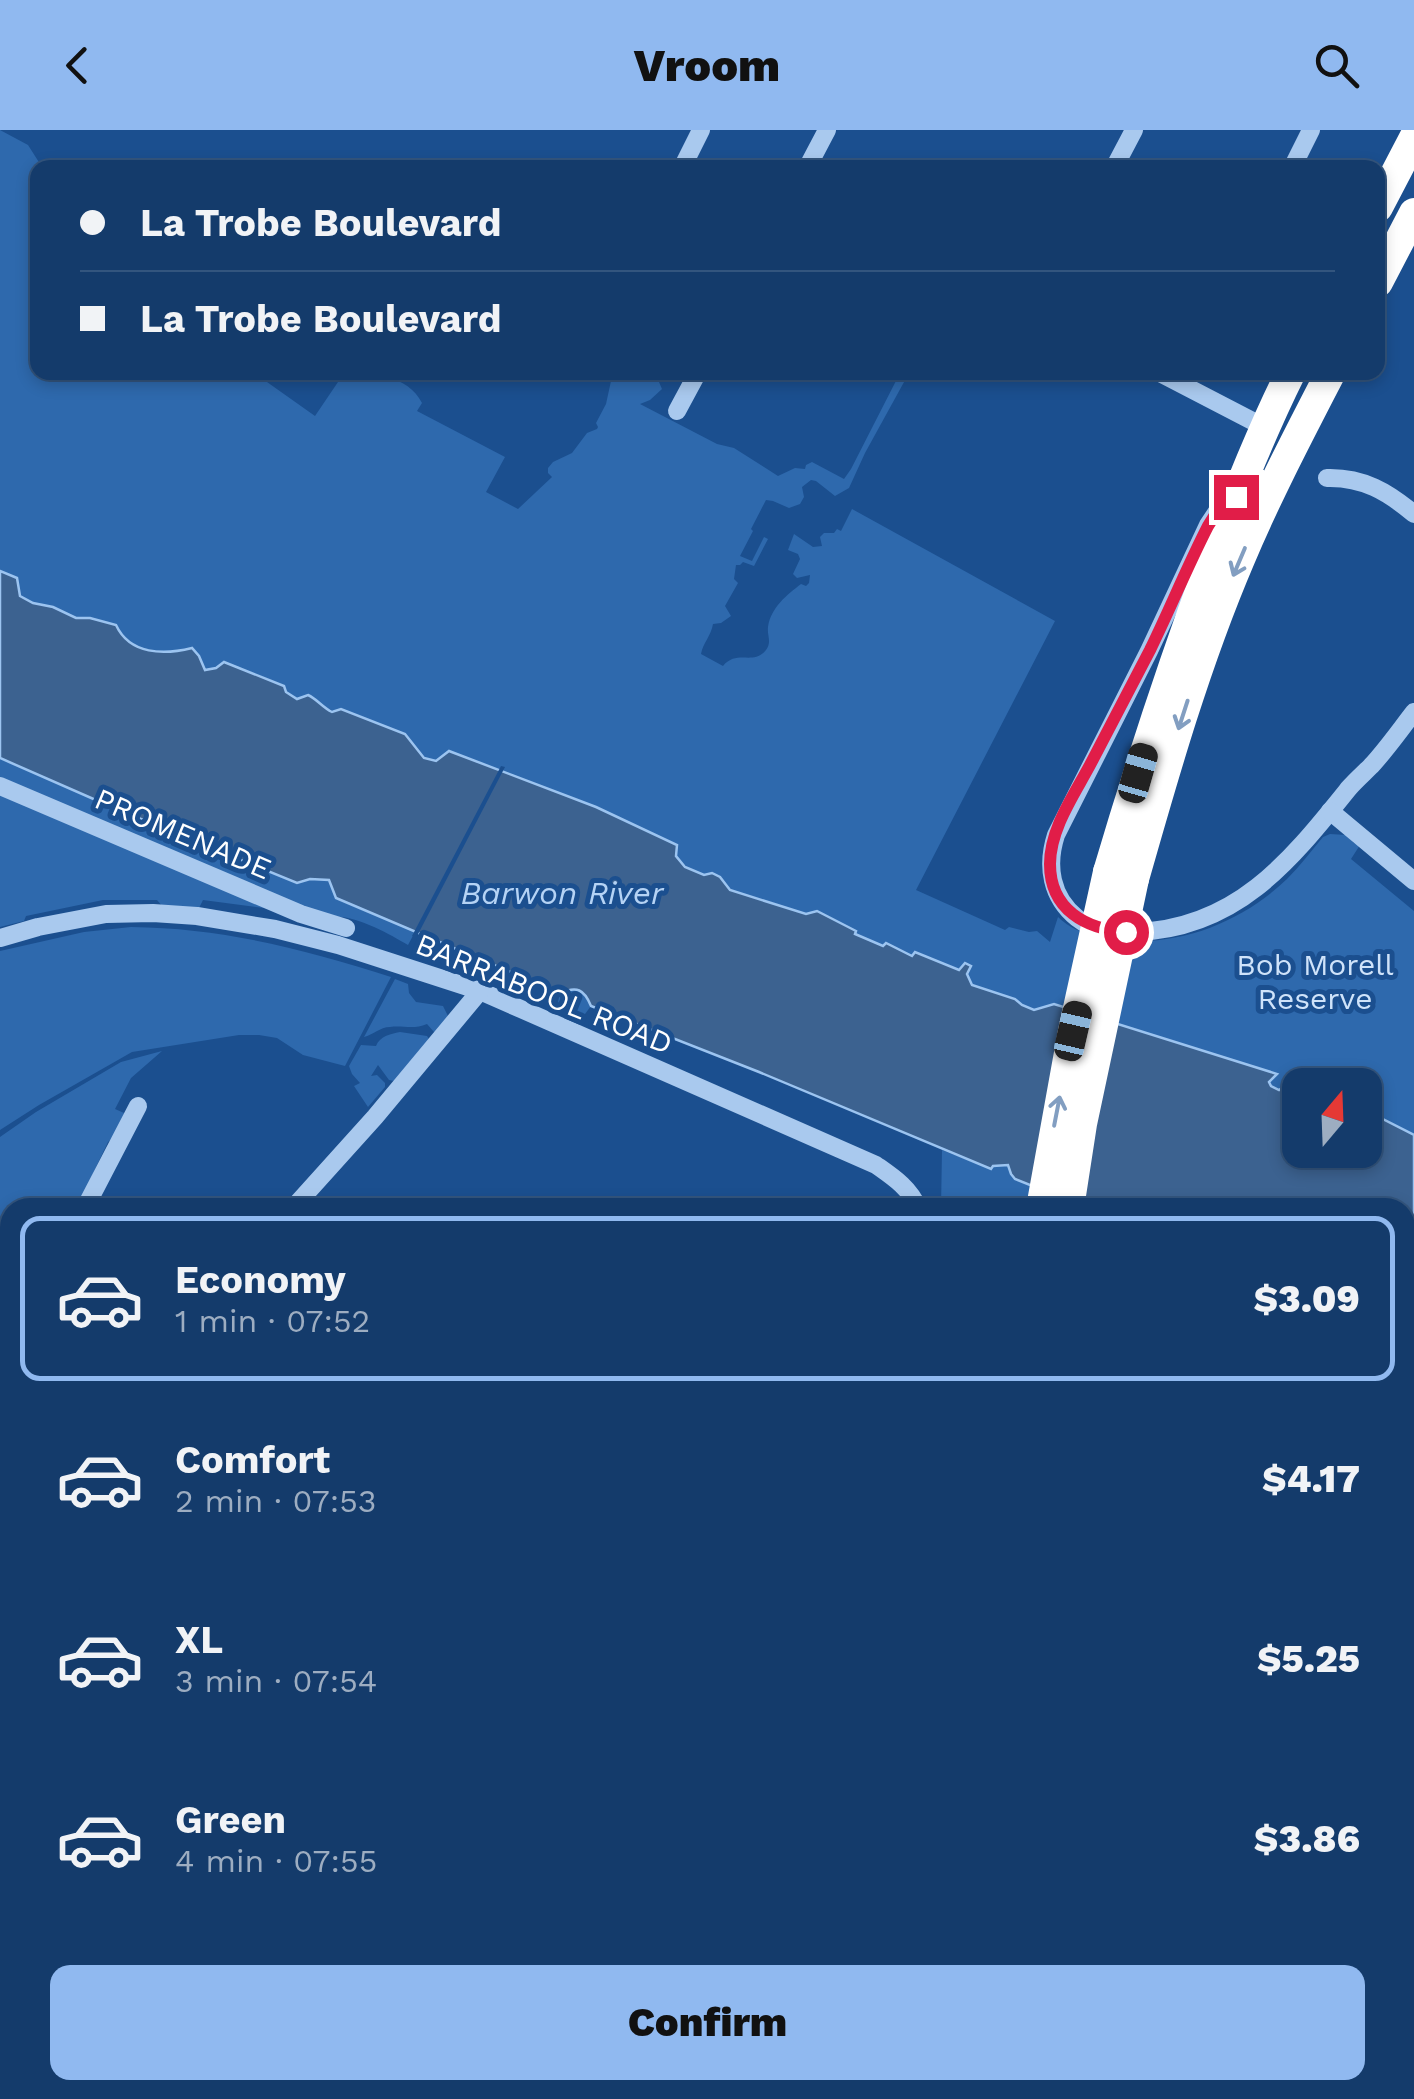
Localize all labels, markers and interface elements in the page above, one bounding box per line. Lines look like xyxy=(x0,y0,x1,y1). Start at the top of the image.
icon: back xyxy=(50,38,105,93)
icon: search xyxy=(1309,38,1364,93)
text: Vroom xyxy=(634,39,780,92)
text: La Trobe Boulevard xyxy=(140,201,502,245)
text: La Trobe Boulevard xyxy=(140,297,502,341)
route end xyxy=(1214,475,1259,520)
one-way arrow xyxy=(1229,547,1247,577)
one-way arrow xyxy=(1172,699,1190,730)
car xyxy=(1115,740,1161,806)
street label: PROMENADE xyxy=(90,781,277,886)
water label: Barwon River xyxy=(460,874,665,912)
route start xyxy=(1104,910,1149,955)
street label: BARRABOOL ROAD xyxy=(411,926,678,1061)
park label: Bob Morell Reserve xyxy=(1236,947,1394,1016)
car xyxy=(1052,998,1094,1064)
north arrow xyxy=(1282,1068,1382,1168)
map controls xyxy=(1282,1068,1382,1168)
one-way arrow xyxy=(1048,1096,1067,1128)
icon: car xyxy=(55,1254,145,1344)
text: Economy xyxy=(175,1258,346,1302)
text: $3.09 xyxy=(1253,1277,1360,1321)
text: 1 min · 07:52 xyxy=(175,1302,370,1340)
icon: car xyxy=(55,1434,145,1524)
text: Comfort xyxy=(175,1438,330,1482)
text: $4.17 xyxy=(1262,1457,1360,1501)
text: 2 min · 07:53 xyxy=(175,1482,376,1520)
icon: car xyxy=(55,1614,145,1704)
text: XL xyxy=(175,1618,223,1662)
text: $5.25 xyxy=(1257,1637,1360,1681)
text: 3 min · 07:54 xyxy=(175,1662,377,1700)
icon: car xyxy=(55,1794,145,1884)
text: Green xyxy=(175,1798,286,1842)
text: $3.86 xyxy=(1254,1817,1360,1861)
text: 4 min · 07:55 xyxy=(175,1842,377,1880)
button: Confirm xyxy=(50,1965,1365,2080)

